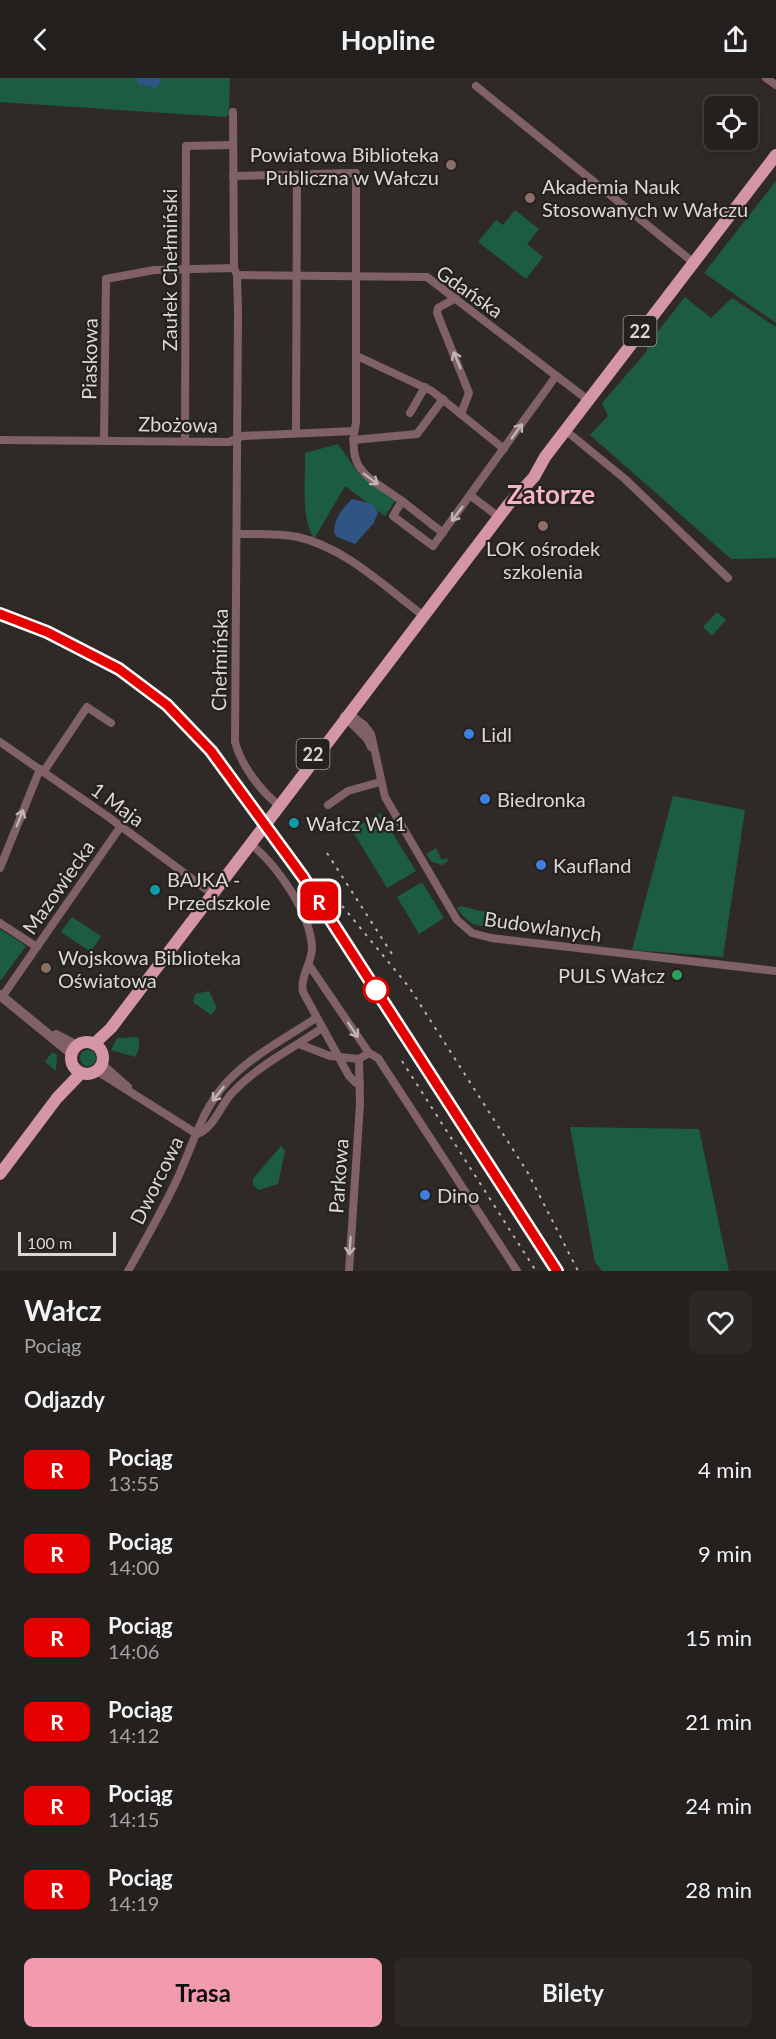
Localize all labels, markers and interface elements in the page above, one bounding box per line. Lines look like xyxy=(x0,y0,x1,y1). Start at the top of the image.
icon: back xyxy=(24,23,57,56)
text: Hopline xyxy=(341,23,435,56)
icon: share xyxy=(719,23,752,56)
map controls xyxy=(704,96,758,150)
button: locate xyxy=(704,96,758,150)
place label: Powiatowa Biblioteka Publiczna w Wałczu xyxy=(250,142,439,189)
marker: Powiatowa Biblioteka Publiczna w Wałczu xyxy=(444,158,458,172)
place label: Akademia Nauk Stosowanych w Wałczu xyxy=(542,174,748,221)
street label: Zaułek Chełmiński xyxy=(157,189,181,351)
marker: Akademia Nauk Stosowanych w Wałczu xyxy=(523,191,537,205)
street label: Gdańska xyxy=(432,259,508,323)
road number: 22 xyxy=(624,316,656,346)
street label: Piaskowa xyxy=(76,318,102,400)
one-way arrow xyxy=(450,351,462,369)
street label: Zbożowa xyxy=(138,411,218,437)
one-way arrow xyxy=(511,423,523,439)
one-way arrow xyxy=(363,472,379,485)
district label: Zatorze xyxy=(507,478,595,510)
one-way arrow xyxy=(451,506,463,522)
marker: LOK ośrodek szkolenia xyxy=(536,519,550,533)
place label: LOK ośrodek szkolenia xyxy=(486,536,601,583)
street label: Chełmińska xyxy=(206,609,232,711)
place label: Lidl xyxy=(481,722,512,746)
marker: Lidl xyxy=(462,727,476,741)
road number: 22 xyxy=(296,739,330,769)
street label: 1 Maja xyxy=(87,777,149,831)
place label: Biedronka xyxy=(497,787,586,811)
marker: Biedronka xyxy=(478,792,492,806)
one-way arrow xyxy=(15,810,26,828)
place label: Wałcz Wa1 xyxy=(306,811,406,835)
marker: Wałcz Wa1 xyxy=(287,816,301,830)
street label: Mazowiecka xyxy=(17,835,99,939)
place label: Kaufland xyxy=(553,853,631,877)
marker: Kaufland xyxy=(534,858,548,872)
place label: BAJKA - Przedszkole xyxy=(167,867,271,914)
line badge: R xyxy=(300,882,338,920)
marker: BAJKA - Przedszkole xyxy=(148,883,162,897)
text: R xyxy=(312,889,326,914)
street label: Budowlanych xyxy=(483,906,603,946)
place label: Wojskowa Biblioteka Oświatowa xyxy=(58,945,241,992)
marker: Wojskowa Biblioteka Oświatowa xyxy=(39,961,53,975)
place label: PULS Wałcz xyxy=(558,963,665,987)
marker: PULS Wałcz xyxy=(670,968,684,982)
unlabelled marker xyxy=(363,977,389,1003)
one-way arrow xyxy=(347,1021,359,1038)
one-way arrow xyxy=(212,1085,225,1101)
street label: Dworcowa xyxy=(124,1132,188,1228)
street label: Parkowa xyxy=(323,1138,353,1214)
place label: Dino xyxy=(437,1183,479,1207)
marker: Dino xyxy=(418,1188,432,1202)
scale bar xyxy=(18,1229,116,1256)
text: 100 m xyxy=(27,1233,72,1252)
one-way arrow xyxy=(345,1236,356,1256)
button: heart xyxy=(689,1291,752,1354)
text: Wałcz xyxy=(24,1293,102,1327)
text: Pociąg xyxy=(24,1333,82,1357)
text: Odjazdy xyxy=(24,1386,105,1413)
text: Pociąg xyxy=(108,1444,173,1471)
text: 4 min xyxy=(698,1456,752,1483)
text: R xyxy=(50,1457,64,1482)
text: 13:55 xyxy=(108,1471,159,1495)
text: Pociąg xyxy=(108,1528,173,1555)
text: 9 min xyxy=(698,1540,752,1567)
text: R xyxy=(50,1541,64,1566)
text: 14:00 xyxy=(108,1555,159,1579)
text: Pociąg xyxy=(108,1612,173,1639)
text: 15 min xyxy=(685,1624,752,1651)
text: R xyxy=(50,1625,64,1650)
text: 14:06 xyxy=(108,1639,159,1663)
text: Pociąg xyxy=(108,1696,173,1723)
text: 21 min xyxy=(685,1708,752,1735)
text: R xyxy=(50,1709,64,1734)
text: 14:12 xyxy=(108,1723,159,1747)
text: Pociąg xyxy=(108,1780,173,1807)
text: 24 min xyxy=(685,1792,752,1819)
text: R xyxy=(50,1793,64,1818)
text: 14:15 xyxy=(108,1807,159,1831)
text: Pociąg xyxy=(108,1864,173,1891)
text: 28 min xyxy=(685,1876,752,1903)
text: R xyxy=(50,1877,64,1902)
text: 14:19 xyxy=(108,1891,159,1915)
button: Trasa xyxy=(24,1958,382,2027)
button: Bilety xyxy=(394,1958,752,2027)

